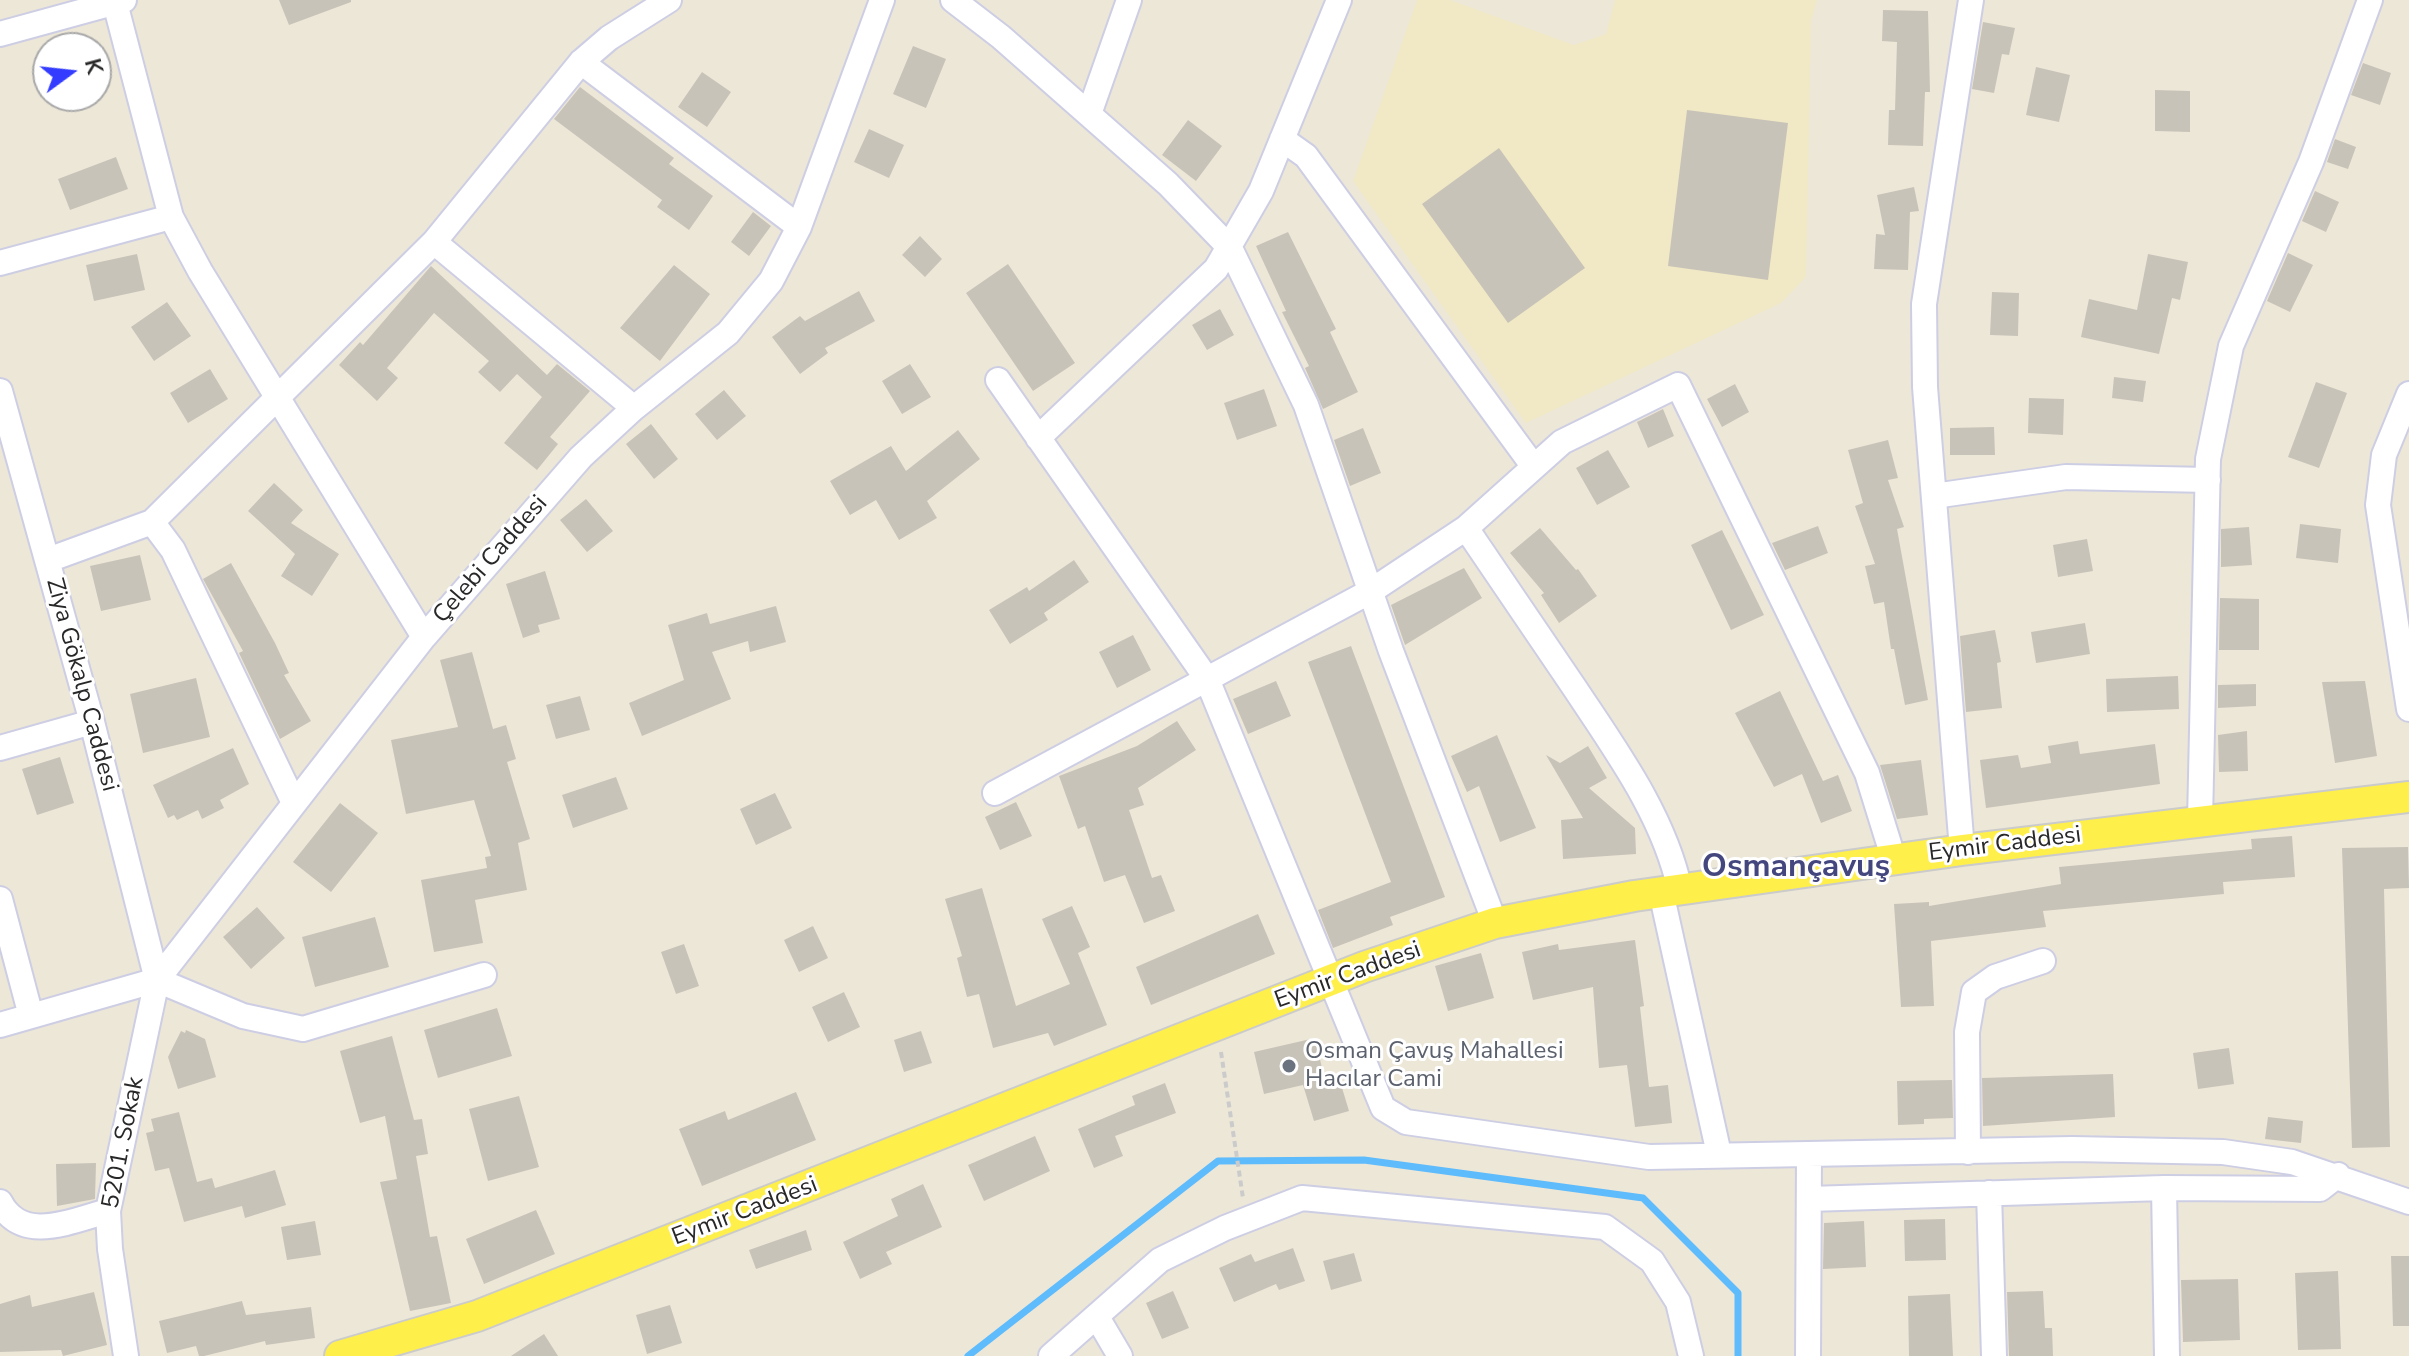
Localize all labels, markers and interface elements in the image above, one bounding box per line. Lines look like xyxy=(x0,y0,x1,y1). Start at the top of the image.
north arrow xyxy=(32,32,112,112)
text: K xyxy=(77,55,110,77)
street label: Çelebi Caddesi xyxy=(428,490,554,630)
street label: Ziya Gökalp Caddesi xyxy=(39,575,123,795)
street label: Eymir Caddesi xyxy=(1927,821,2083,869)
district label: Osmançavuş xyxy=(1702,849,1890,887)
street label: Eymir Caddesi xyxy=(1271,936,1425,1016)
place label: Osman Çavuş Mahallesi Hacılar Cami xyxy=(1305,1038,1563,1094)
marker: Osman Çavuş Mahallesi Hacılar Cami xyxy=(1280,1057,1298,1075)
street label: 5201. Sokak xyxy=(97,1075,151,1211)
street label: Eymir Caddesi xyxy=(668,1171,822,1253)

